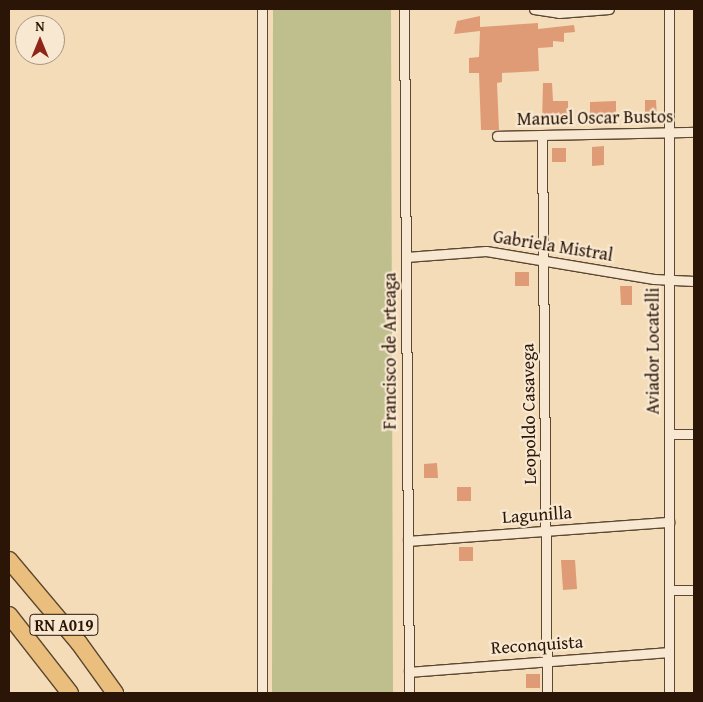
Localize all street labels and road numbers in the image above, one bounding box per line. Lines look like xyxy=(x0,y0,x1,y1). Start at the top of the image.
street label: Manuel Oscar Bustos xyxy=(517,106,673,130)
street label: Gabriela Mistral xyxy=(492,226,614,266)
street label: Francisco de Arteaga xyxy=(379,272,401,430)
street label: Aviador Locatelli xyxy=(642,287,664,415)
street label: Leopoldo Casavega xyxy=(517,343,541,485)
street label: Lagunilla xyxy=(501,502,573,528)
road number: RN A019 xyxy=(29,612,99,638)
street label: Reconquista xyxy=(490,631,584,659)

